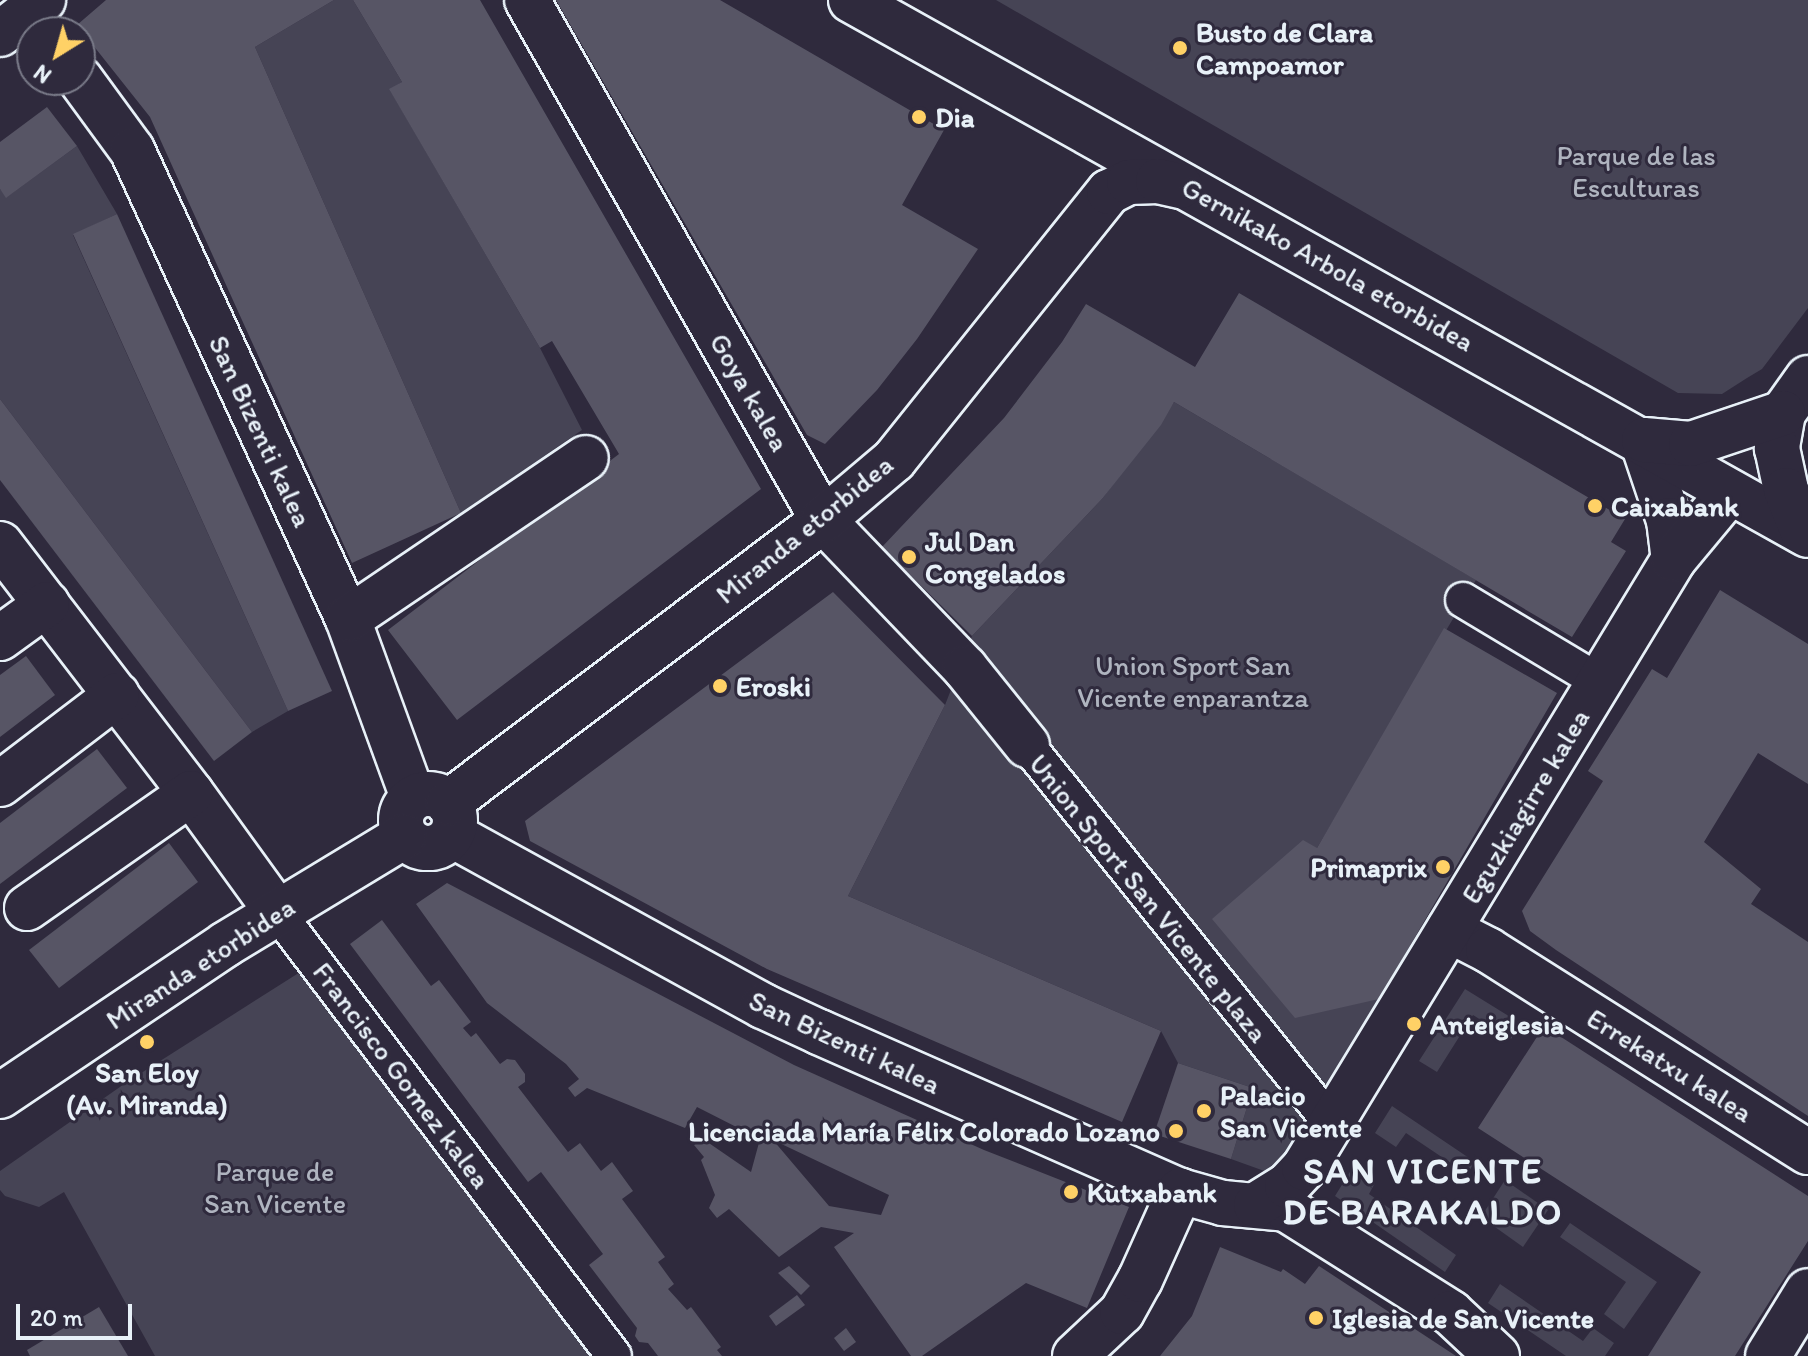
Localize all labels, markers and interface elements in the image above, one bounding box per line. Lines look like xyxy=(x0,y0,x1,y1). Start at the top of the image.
place label: Busto de Clara Campoamor xyxy=(1196,15,1373,81)
north arrow xyxy=(16,16,96,96)
marker: Busto de Clara Campoamor xyxy=(1171,39,1189,57)
text: N xyxy=(28,59,57,89)
place label: Dia xyxy=(935,100,974,134)
marker: Dia xyxy=(910,108,928,126)
park label: Parque de las Esculturas xyxy=(1556,138,1716,204)
street label: Gernikako Arbola etorbidea xyxy=(1176,170,1480,358)
street label: Goya kalea xyxy=(703,327,797,457)
street label: San Bizenti kalea xyxy=(202,330,320,532)
street label: Miranda etorbidea xyxy=(709,447,899,611)
place label: Caixabank xyxy=(1611,489,1739,523)
marker: Caixabank xyxy=(1586,497,1604,515)
place label: Jul Dan Congelados xyxy=(925,524,1065,590)
marker: Jul Dan Congelados xyxy=(900,548,918,566)
park label: Union Sport San Vicente enparantza xyxy=(1077,648,1309,714)
place label: Eroski xyxy=(736,669,811,703)
marker: Eroski xyxy=(711,677,729,695)
street label: Eguzkiagirre kalea xyxy=(1453,702,1597,910)
street label: Union Sport San Vicente plaza xyxy=(1022,747,1276,1049)
place label: Primaprix xyxy=(1310,850,1427,884)
marker: Primaprix xyxy=(1434,858,1452,876)
street label: Miranda etorbidea xyxy=(99,890,301,1036)
street label: Francisco Gomez kalea xyxy=(306,955,498,1195)
street label: San Bizenti kalea xyxy=(744,983,946,1101)
street label: Errekatxu kalea xyxy=(1581,1001,1759,1129)
place label: Anteiglesia xyxy=(1430,1007,1564,1041)
marker: Anteiglesia xyxy=(1405,1015,1423,1033)
marker: San Eloy (Av. Miranda) xyxy=(138,1033,156,1051)
place label: San Eloy (Av. Miranda) xyxy=(67,1055,227,1121)
place label: Palacio San Vicente xyxy=(1220,1078,1361,1144)
marker: Palacio San Vicente xyxy=(1195,1102,1213,1120)
place label: Licenciada María Félix Colorado Lozano xyxy=(691,1114,1160,1148)
marker: Licenciada María Félix Colorado Lozano xyxy=(1167,1122,1185,1140)
district label: SAN VICENTE DE BARAKALDO xyxy=(1283,1148,1563,1233)
park label: Parque de San Vicente xyxy=(204,1154,346,1220)
place label: Kutxabank xyxy=(1087,1175,1217,1209)
marker: Kutxabank xyxy=(1062,1183,1080,1201)
scale bar xyxy=(20,1288,136,1338)
place label: Iglesia de San Vicente xyxy=(1332,1301,1595,1335)
text: 20 m xyxy=(30,1303,83,1332)
marker: Iglesia de San Vicente xyxy=(1307,1309,1325,1327)

